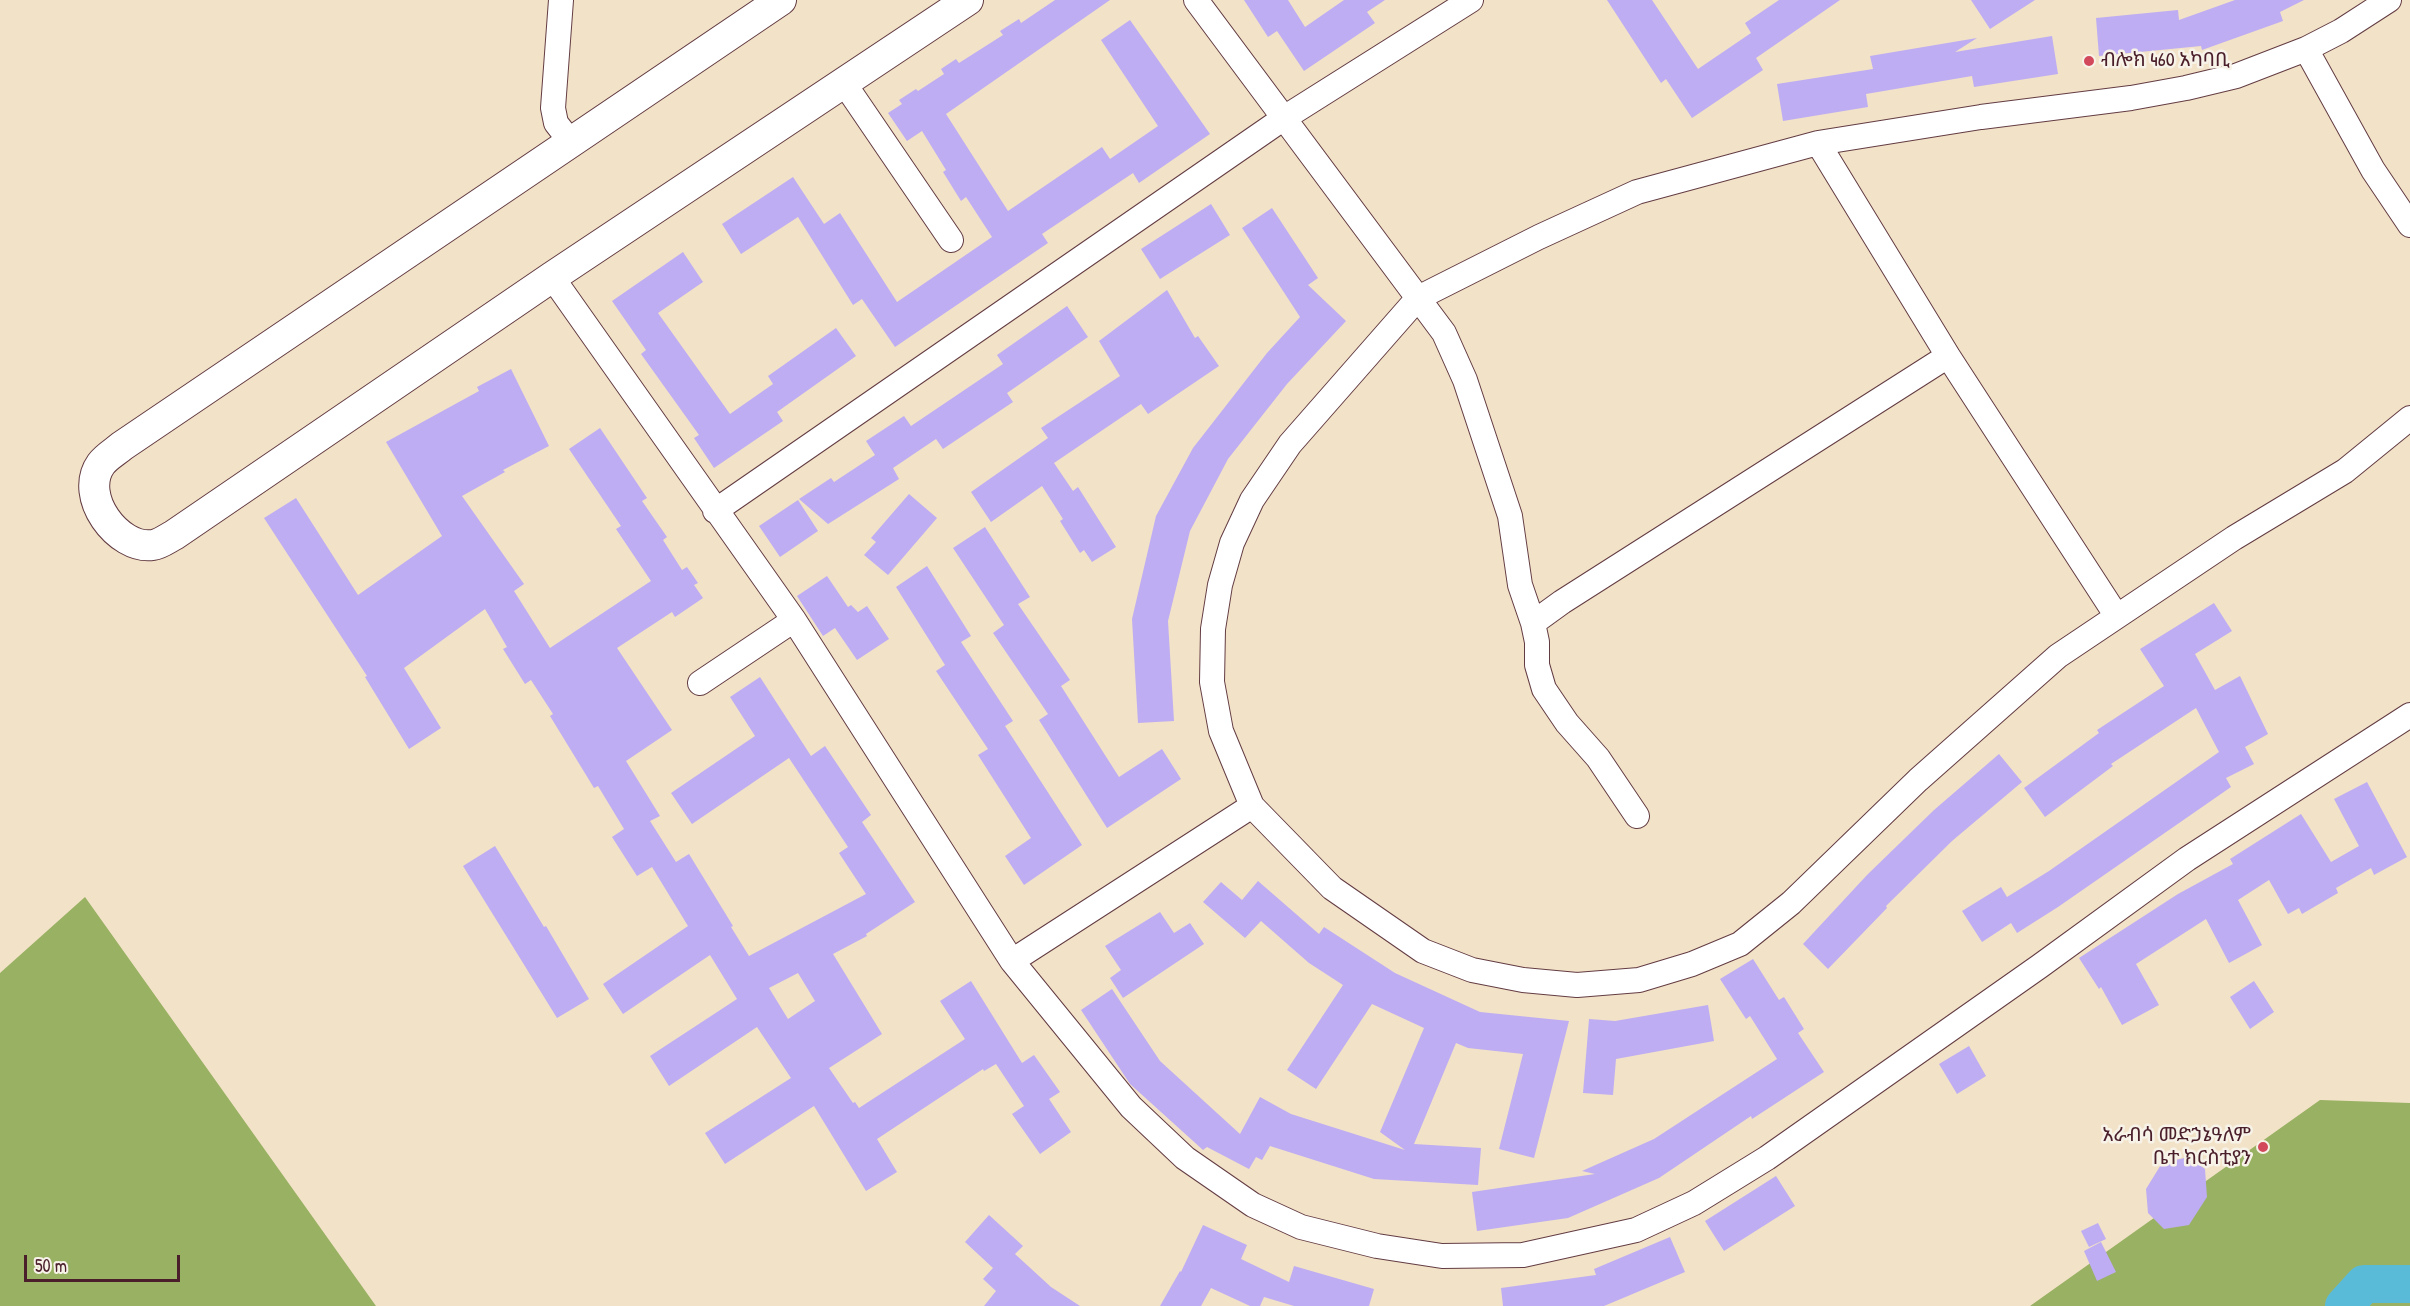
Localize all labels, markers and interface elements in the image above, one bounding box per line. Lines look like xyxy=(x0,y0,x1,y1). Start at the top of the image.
place label: ብሎክ 460 አካባቢ xyxy=(2101,49,2230,73)
marker: ብሎክ 460 አካባቢ xyxy=(2082,54,2096,68)
place label: አራብሳ መድኃኔዓለም ቤተ ክርስቲያን xyxy=(2102,1124,2251,1171)
marker: አራብሳ መድኃኔዓለም ቤተ ክርስቲያን xyxy=(2256,1140,2270,1154)
scale bar xyxy=(27,1243,183,1281)
text: 50 m xyxy=(35,1253,67,1278)

